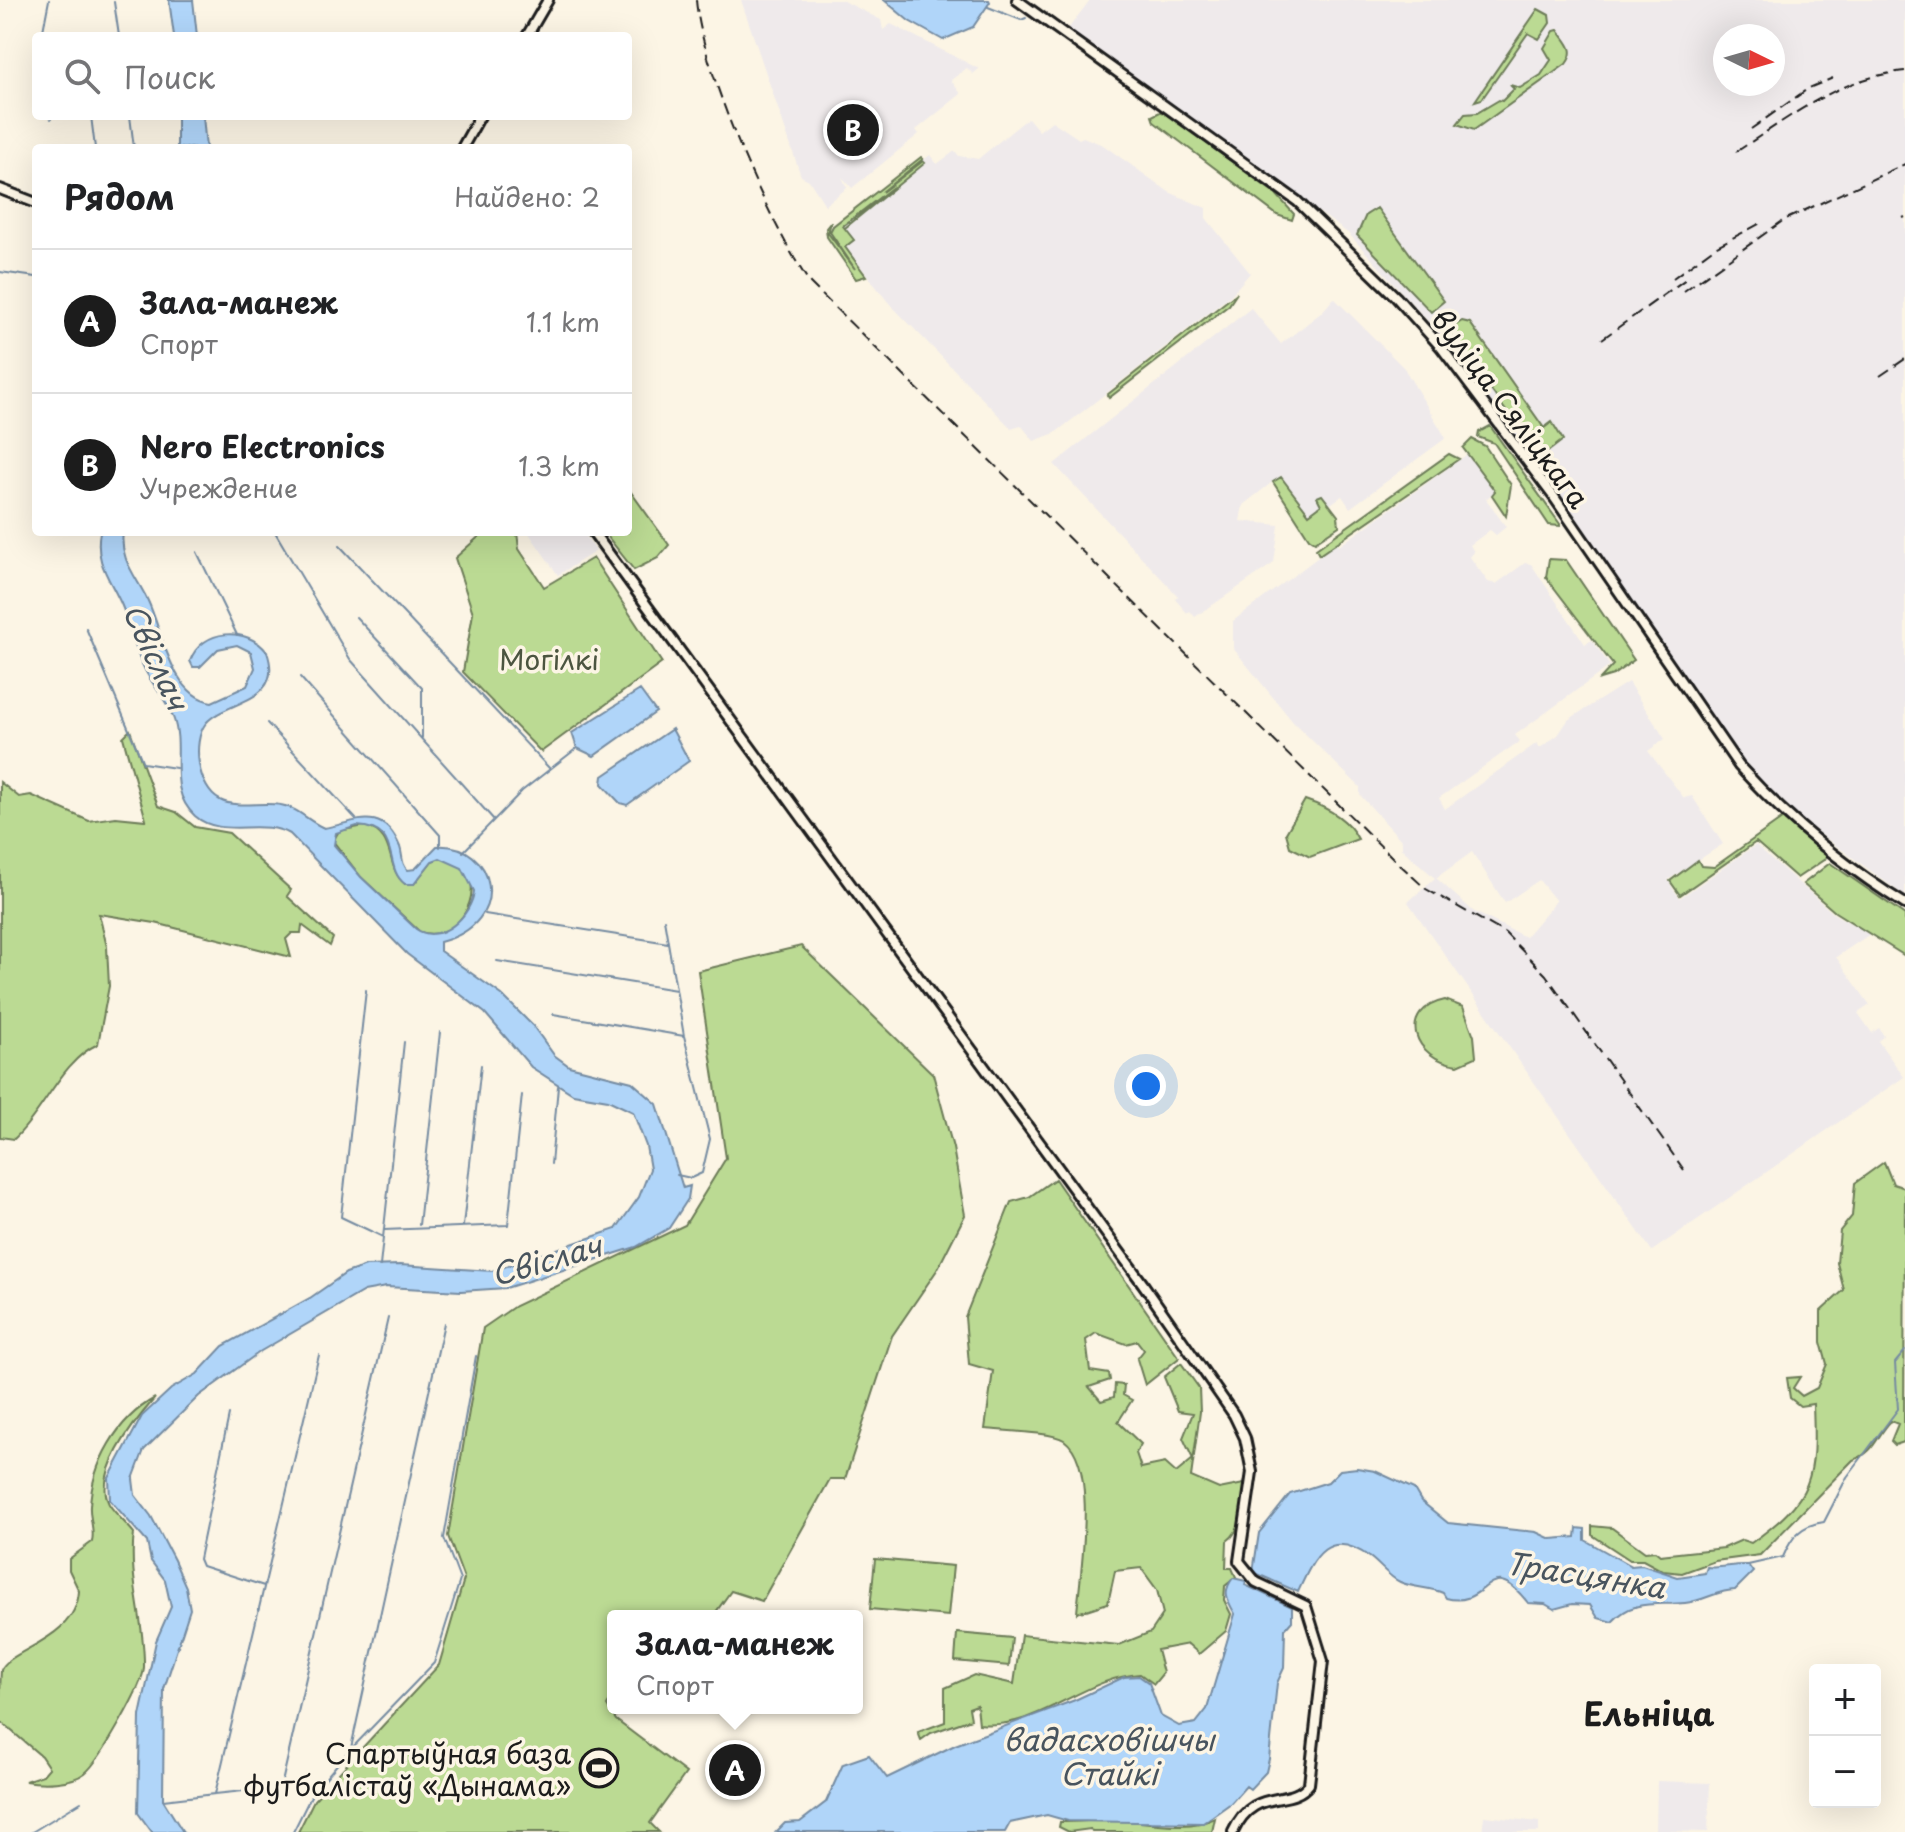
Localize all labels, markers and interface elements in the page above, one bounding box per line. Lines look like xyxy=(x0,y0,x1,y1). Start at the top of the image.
north arrow xyxy=(1713,24,1785,96)
search box xyxy=(32,32,632,120)
icon: search xyxy=(60,54,104,98)
text: Поиск xyxy=(124,54,215,99)
pin: B xyxy=(827,100,879,160)
text: Рядом xyxy=(64,170,175,222)
text: Найдено: 2 xyxy=(454,177,600,216)
text: Зала-манеж xyxy=(140,279,338,324)
street label: вуліца Сяліцкага xyxy=(1422,299,1601,517)
text: A xyxy=(80,302,100,341)
text: 1.1 km xyxy=(526,302,600,341)
text: Спорт xyxy=(140,324,218,363)
text: Nero Electronics xyxy=(140,423,385,468)
text: B xyxy=(81,446,99,485)
text: 1.3 km xyxy=(518,446,600,485)
text: Учреждение xyxy=(140,468,298,507)
water label: Свіслач xyxy=(113,595,202,719)
park label: Могілкі xyxy=(499,637,599,680)
your location xyxy=(1126,1066,1166,1106)
water label: Свіслач xyxy=(485,1221,609,1296)
water label: Трасцянка xyxy=(1503,1539,1670,1609)
popup xyxy=(607,1610,863,1714)
text: Зала-манеж xyxy=(636,1620,834,1665)
map controls xyxy=(1809,1664,1881,1808)
button: + xyxy=(1809,1664,1881,1736)
text: Спорт xyxy=(636,1665,714,1704)
district label: Ельніца xyxy=(1584,1689,1715,1737)
water label: вадасховішчы Стайкі xyxy=(1004,1716,1216,1795)
place label: Спартыўная база футбалістаў «Дынама» xyxy=(243,1731,571,1806)
button: − xyxy=(1809,1736,1881,1808)
pin: A xyxy=(709,1740,761,1800)
sports icon: Спартыўная база футбалістаў «Дынама» xyxy=(578,1747,620,1789)

